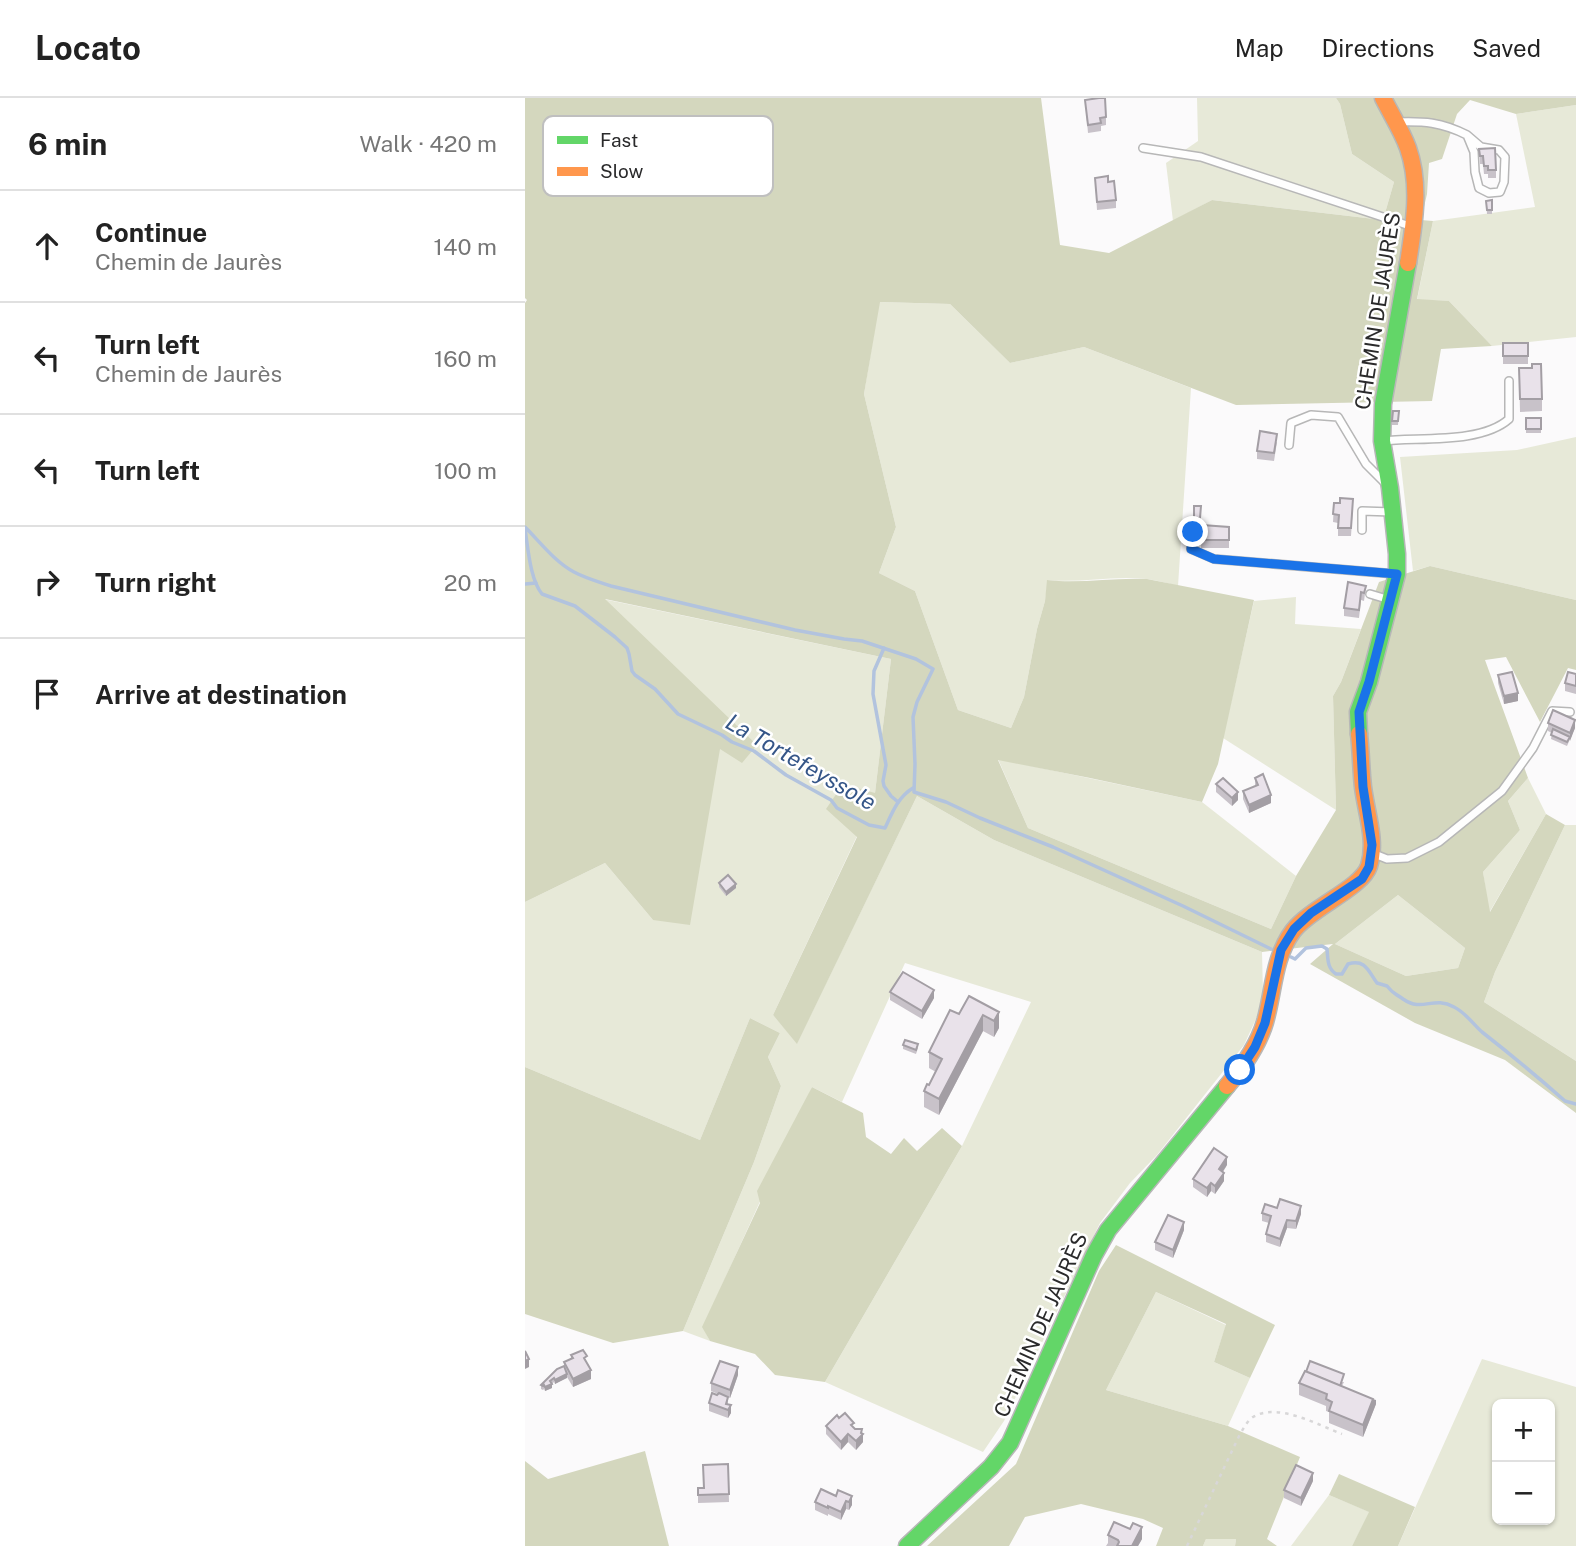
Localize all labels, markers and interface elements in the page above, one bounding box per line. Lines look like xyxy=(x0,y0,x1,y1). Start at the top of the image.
text: Locato xyxy=(35,29,141,67)
text: Map xyxy=(1235,34,1284,62)
text: Directions xyxy=(1322,34,1434,62)
text: Saved xyxy=(1472,34,1541,62)
legend xyxy=(543,116,773,196)
text: 6 min xyxy=(28,126,107,162)
text: Fast xyxy=(600,129,638,151)
text: Walk · 420 m xyxy=(360,130,497,157)
text: Slow xyxy=(600,160,644,182)
street label: CHEMIN DE JAURÈS xyxy=(1350,210,1405,411)
text: Continue xyxy=(95,217,207,248)
icon: ahead xyxy=(28,227,66,265)
text: 140 m xyxy=(434,233,497,260)
text: Chemin de Jaurès xyxy=(95,248,282,275)
text: Turn left xyxy=(95,329,200,360)
icon: left xyxy=(28,339,66,377)
text: 160 m xyxy=(434,345,497,372)
text: Chemin de Jaurès xyxy=(95,360,282,387)
icon: left xyxy=(28,451,66,489)
text: Turn left xyxy=(95,455,200,486)
text: 100 m xyxy=(434,457,497,484)
route end xyxy=(1177,516,1208,547)
icon: right xyxy=(28,563,66,601)
text: Turn right xyxy=(95,567,217,598)
text: 20 m xyxy=(444,569,497,596)
icon: arrive xyxy=(28,675,66,713)
text: Arrive at destination xyxy=(95,679,347,710)
water label: La Tortefeyssole xyxy=(721,708,881,816)
route start xyxy=(1224,1054,1255,1085)
street label: CHEMIN DE JAURÈS xyxy=(989,1229,1093,1421)
map controls xyxy=(1492,1399,1555,1525)
button: + xyxy=(1492,1399,1555,1462)
button: − xyxy=(1492,1462,1555,1525)

